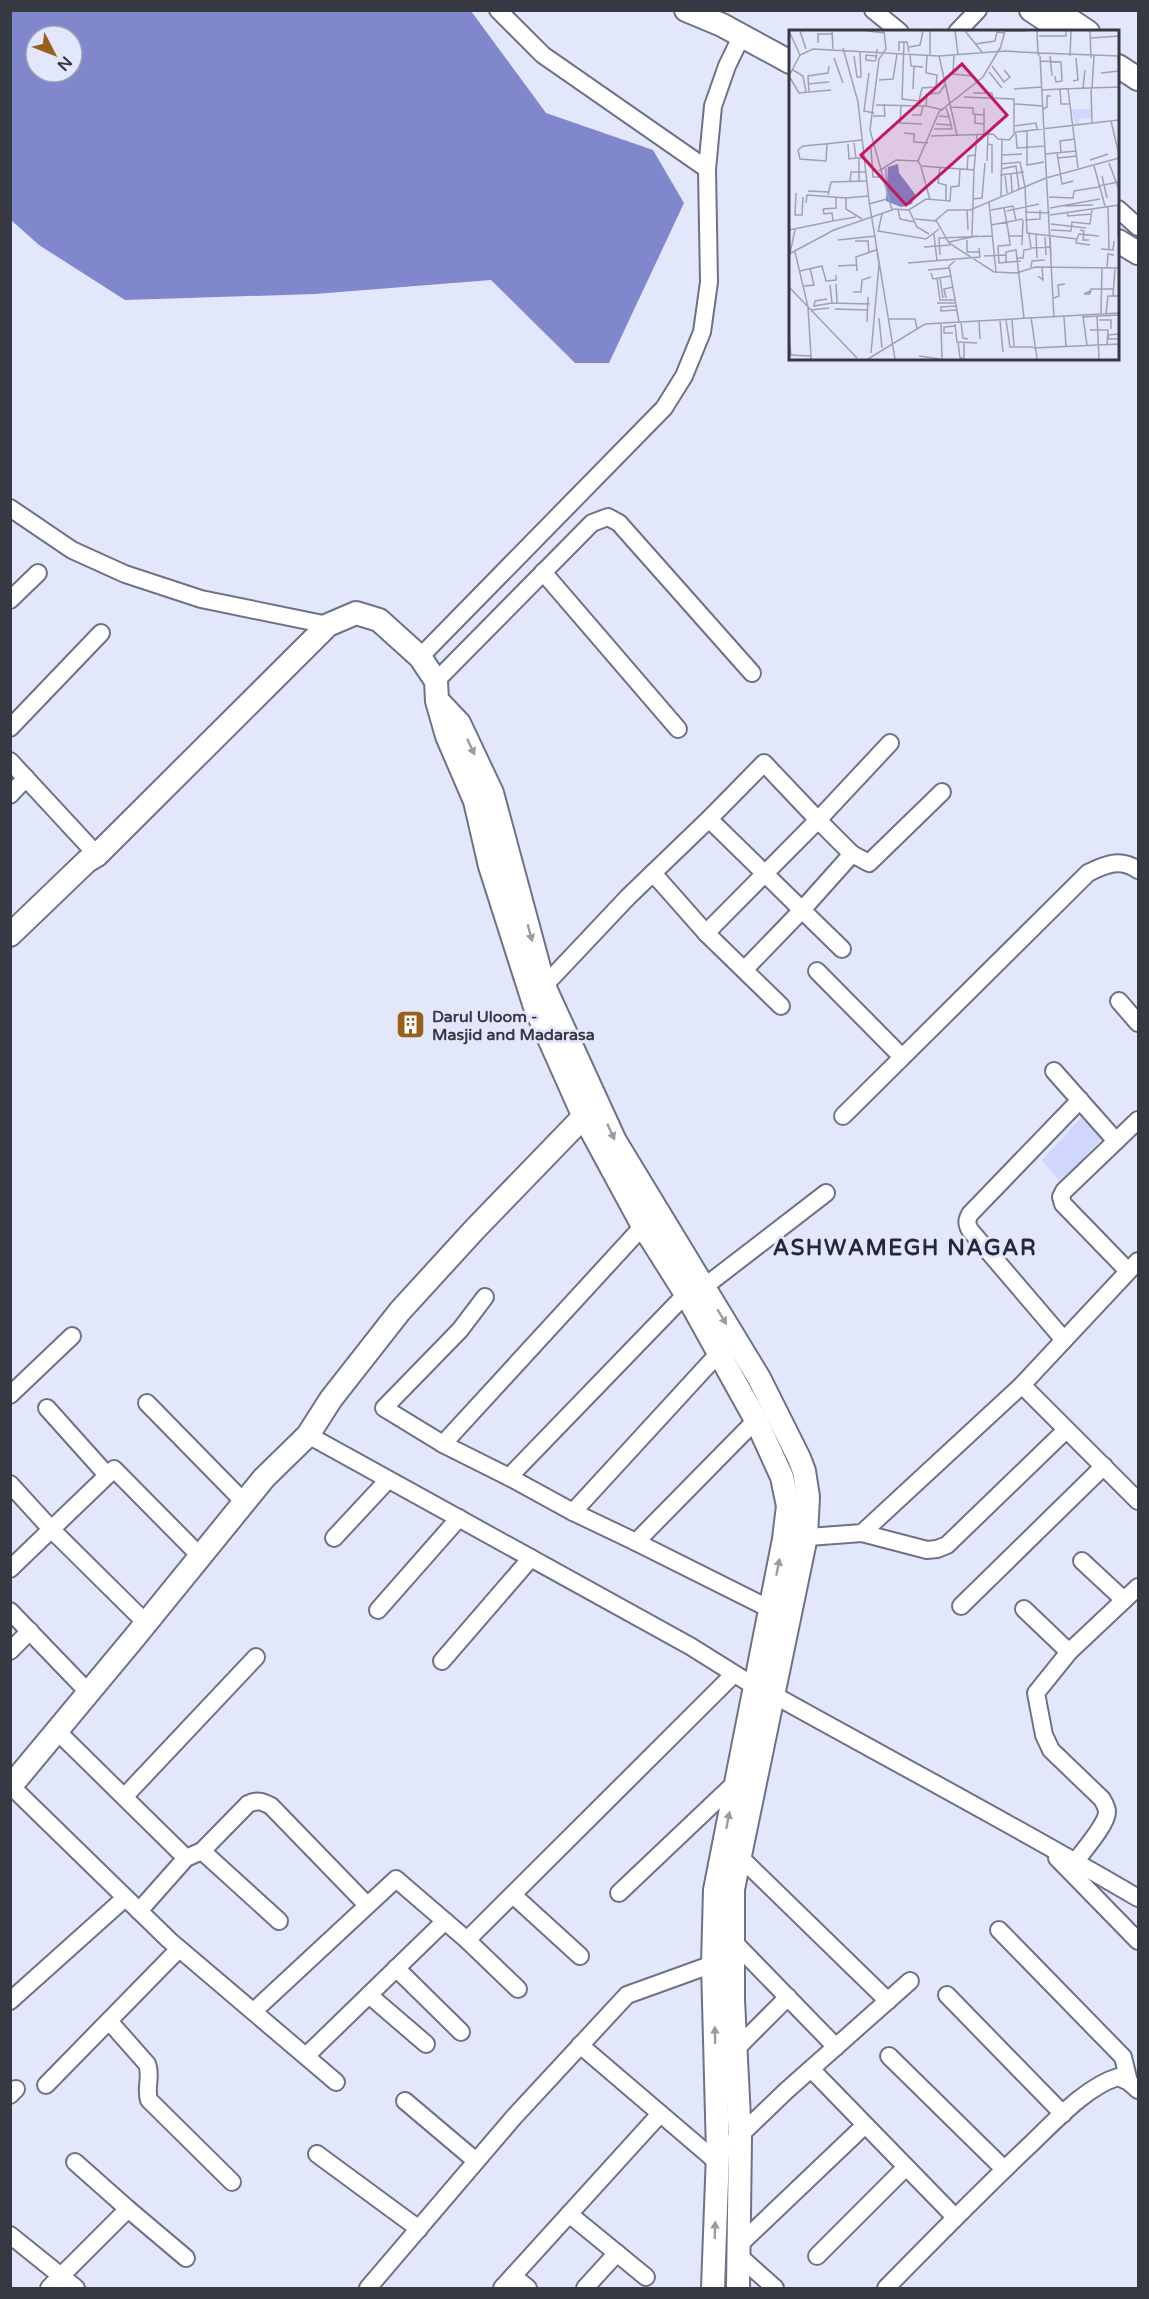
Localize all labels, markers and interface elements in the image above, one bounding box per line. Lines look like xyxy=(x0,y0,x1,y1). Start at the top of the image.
north arrow xyxy=(24,24,84,84)
inset map xyxy=(789,30,1119,360)
text: N xyxy=(53,52,76,75)
one-way arrow xyxy=(466,739,475,756)
one-way arrow xyxy=(525,923,535,942)
place label: Darul Uloom - Masjid and Madarasa xyxy=(432,1007,595,1045)
building icon: Darul Uloom - Masjid and Madarasa xyxy=(395,1009,427,1041)
one-way arrow xyxy=(606,1123,616,1141)
district label: ASHWAMEGH NAGAR xyxy=(773,1235,1037,1261)
one-way arrow xyxy=(716,1309,727,1325)
one-way arrow xyxy=(774,1558,783,1577)
one-way arrow xyxy=(724,1811,733,1830)
one-way arrow xyxy=(710,2026,719,2045)
one-way arrow xyxy=(710,2221,719,2240)

